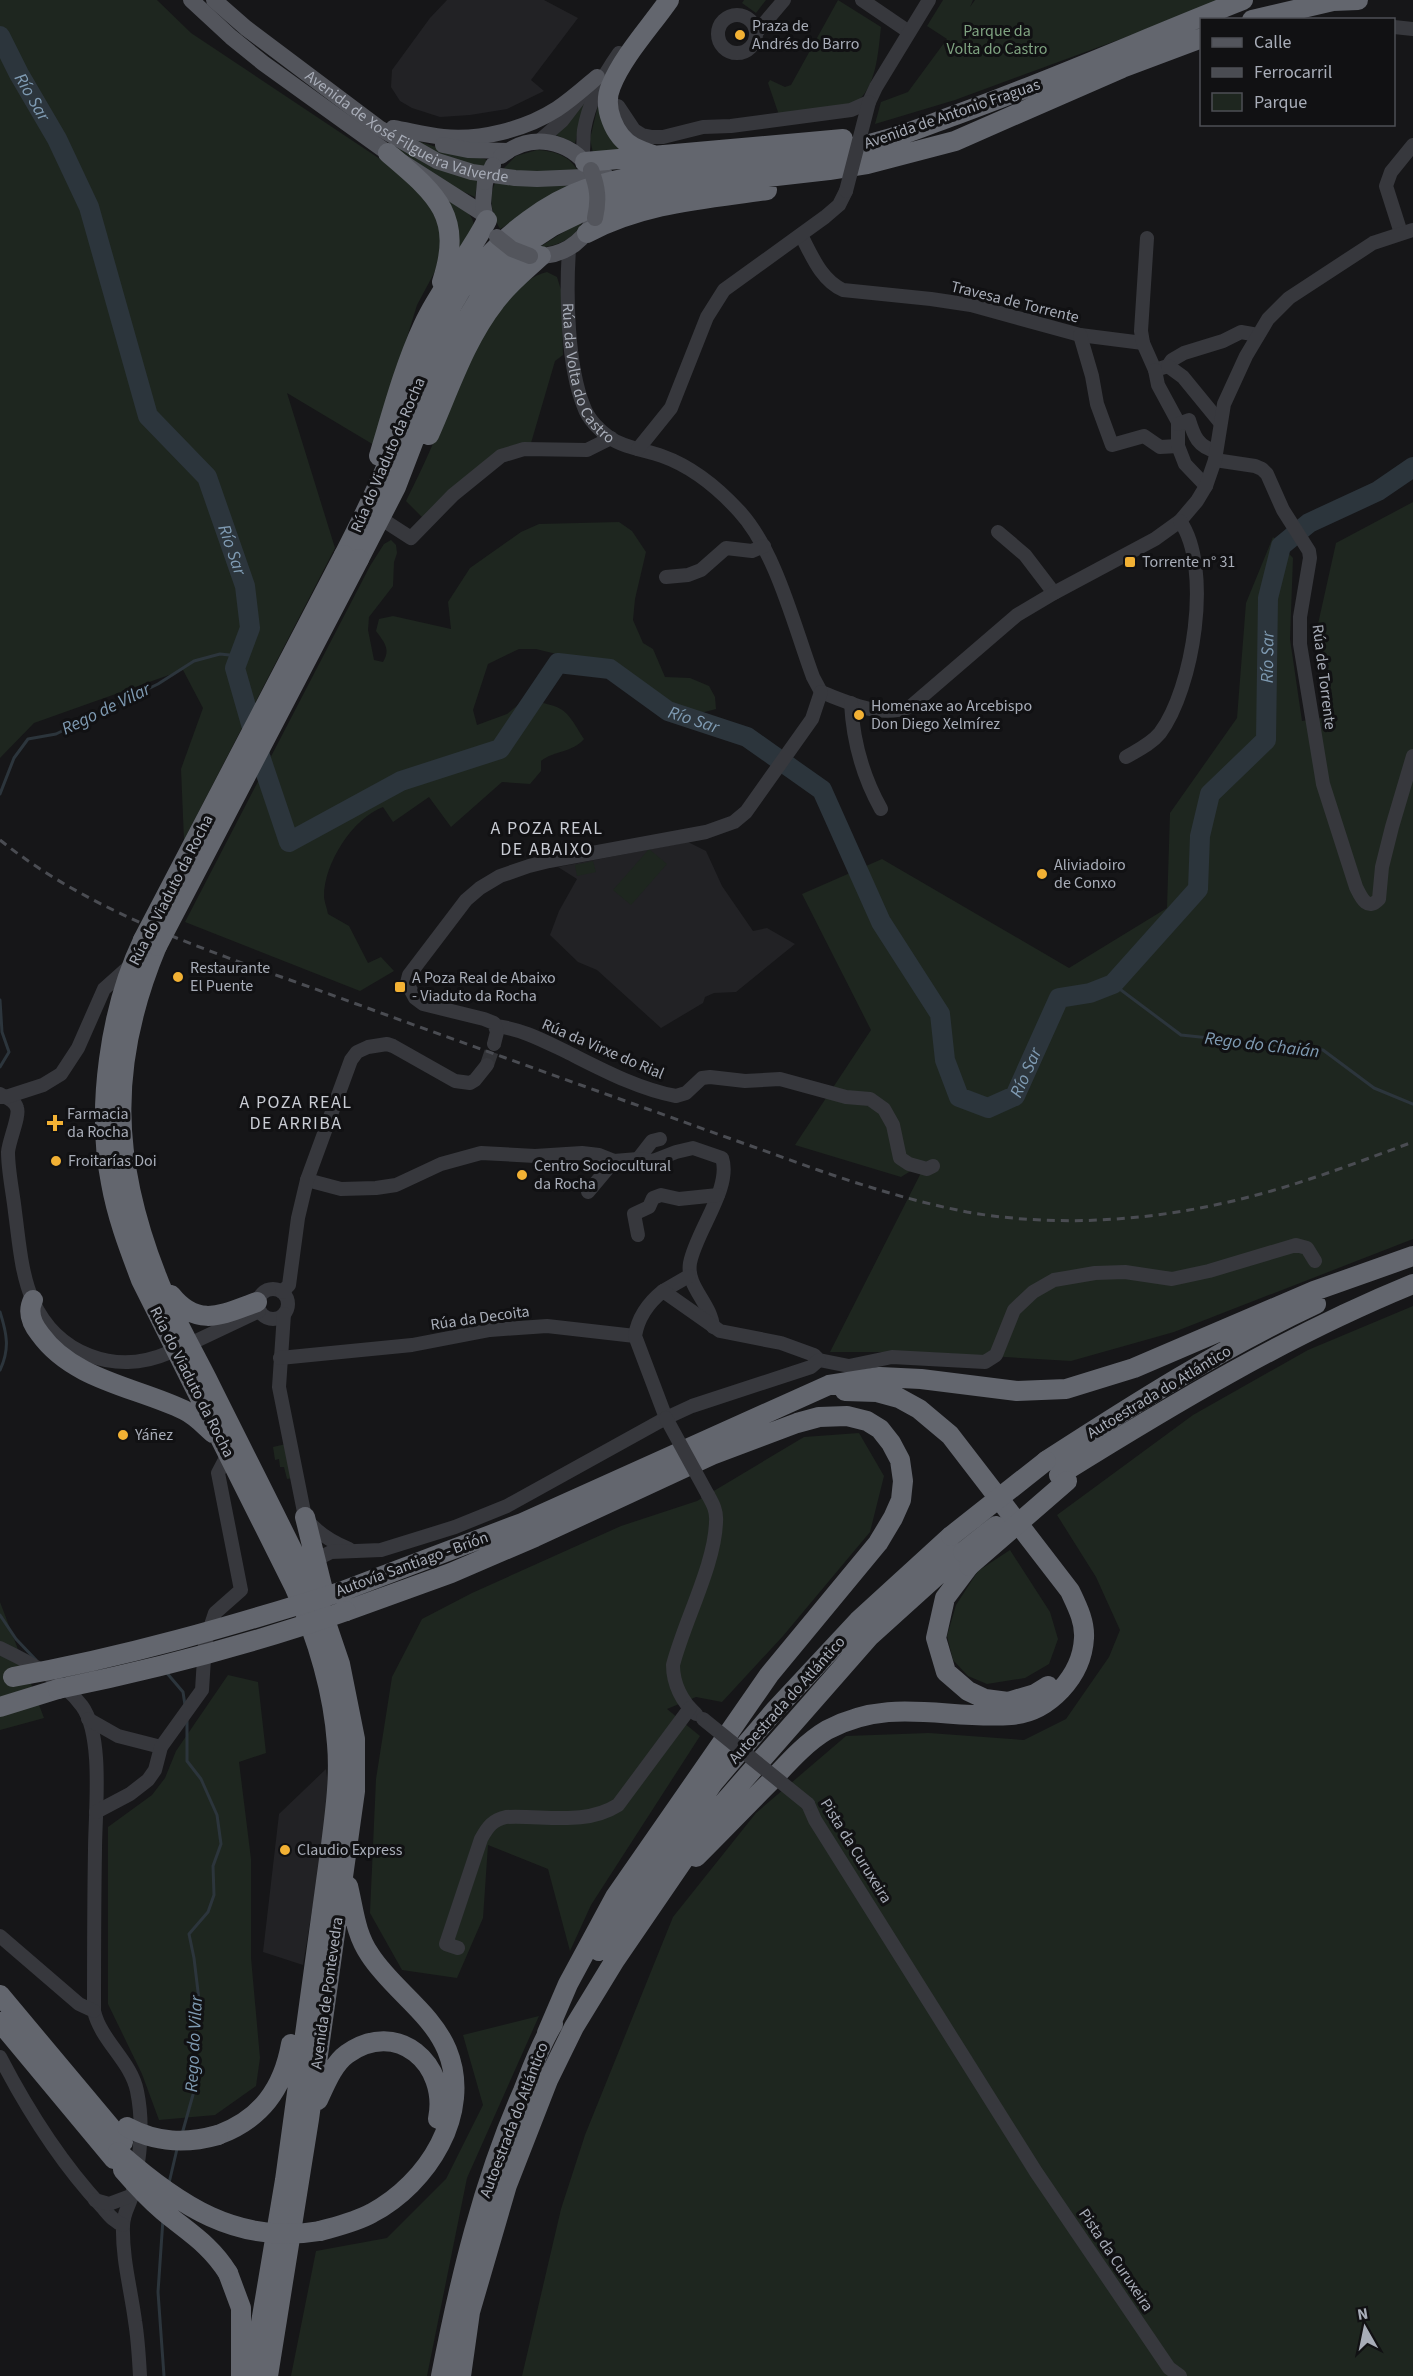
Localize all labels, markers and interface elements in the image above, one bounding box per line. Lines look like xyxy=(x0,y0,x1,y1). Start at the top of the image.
place label: Praza de Andrés do Barro xyxy=(752,15,859,55)
legend xyxy=(1200,18,1395,126)
park label: Parque da Volta do Castro xyxy=(947,20,1047,60)
marker: Praza de Andrés do Barro xyxy=(733,28,747,42)
text: Calle xyxy=(1254,30,1292,55)
text: Ferrocarril xyxy=(1254,60,1332,85)
street label: Avenida de Xosé Filgueira Valverde xyxy=(300,65,510,188)
water label: Río Sar xyxy=(8,68,57,126)
street label: Avenida de Antonio Fraguas xyxy=(861,73,1043,155)
text: Parque xyxy=(1254,90,1307,115)
street label: Travesa de Torrente xyxy=(949,275,1081,329)
street label: Rúa da Volta do Castro xyxy=(557,302,619,449)
street label: Rúa do Viaduto da Rocha xyxy=(345,374,431,536)
water label: Río Sar xyxy=(212,521,253,579)
place label: Torrente n° 31 xyxy=(1142,551,1235,573)
marker: Torrente n° 31 xyxy=(1123,555,1137,569)
street label: Rúa de Torrente xyxy=(1307,623,1341,731)
water label: Río Sar xyxy=(1254,630,1280,683)
water label: Rego de Vilar xyxy=(57,676,155,741)
place label: Homenaxe ao Arcebispo Don Diego Xelmírez xyxy=(871,695,1032,735)
water label: Río Sar xyxy=(665,699,723,740)
marker: Homenaxe ao Arcebispo Don Diego Xelmírez xyxy=(852,708,866,722)
street label: Rúa do Viaduto da Rocha xyxy=(123,811,219,969)
district label: A POZA REAL DE ABAIXO xyxy=(491,816,603,862)
place label: Aliviadoiro de Conxo xyxy=(1054,854,1126,894)
marker: Aliviadoiro de Conxo xyxy=(1035,867,1049,881)
place label: Restaurante El Puente xyxy=(190,957,270,997)
place label: A Poza Real de Abaixo - Viaduto da Rocha xyxy=(412,967,556,1007)
marker: Restaurante El Puente xyxy=(171,970,185,984)
marker: A Poza Real de Abaixo - Viaduto da Rocha xyxy=(393,980,407,994)
street label: Rúa da Virxe do Rial xyxy=(538,1013,668,1085)
water label: Rego do Chaián xyxy=(1203,1026,1321,1064)
water label: Río Sar xyxy=(1004,1043,1048,1101)
district label: A POZA REAL DE ARRIBA xyxy=(240,1090,352,1136)
place label: Farmacia da Rocha xyxy=(67,1103,129,1143)
marker: Farmacia da Rocha xyxy=(48,1116,62,1130)
place label: Froitarías Doi xyxy=(68,1150,157,1172)
marker: Froitarías Doi xyxy=(49,1154,63,1168)
place label: Centro Sociocultural da Rocha xyxy=(534,1155,671,1195)
marker: Centro Sociocultural da Rocha xyxy=(515,1168,529,1182)
street label: Rúa da Decoita xyxy=(429,1300,531,1336)
street label: Rúa do Viaduto da Rocha xyxy=(144,1303,240,1461)
street label: Autoestrada do Atlántico xyxy=(1083,1340,1235,1444)
place label: Yáñez xyxy=(134,1424,173,1446)
marker: Yáñez xyxy=(116,1428,130,1442)
street label: Autovía Santiago - Brión xyxy=(333,1526,491,1602)
street label: Autoestrada do Atlántico xyxy=(724,1631,850,1769)
street label: Pista da Curuxeira xyxy=(815,1794,897,1908)
place label: Claudio Express xyxy=(297,1839,403,1861)
marker: Claudio Express xyxy=(278,1843,292,1857)
street label: Avenida de Pontevedra xyxy=(305,1915,349,2071)
water label: Rego do Vilar xyxy=(179,1994,209,2093)
street label: Autoestrada do Atlántico xyxy=(474,2039,554,2201)
street label: Pista da Curuxeira xyxy=(1073,2204,1159,2316)
north arrow xyxy=(1335,2298,1395,2358)
text: N xyxy=(1356,2302,1370,2326)

